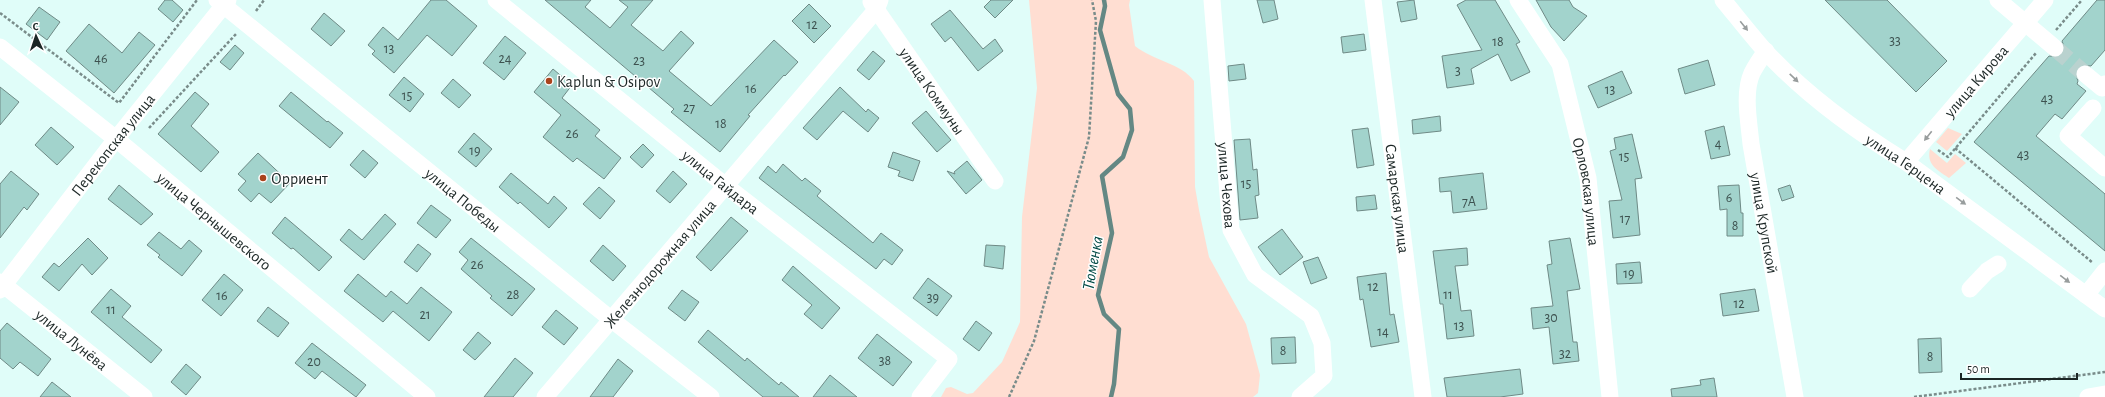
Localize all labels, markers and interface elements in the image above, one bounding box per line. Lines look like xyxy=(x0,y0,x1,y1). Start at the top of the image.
north arrow xyxy=(16,16,56,56)
house number: 12 xyxy=(806,18,818,32)
one-way arrow xyxy=(1740,20,1749,31)
text: С xyxy=(32,21,39,32)
house number: 33 xyxy=(1889,34,1901,48)
house number: 18 xyxy=(1492,35,1504,49)
house number: 13 xyxy=(384,42,395,56)
street label: улица Кирова xyxy=(1941,43,2011,122)
street label: улица Коммуны xyxy=(895,44,967,138)
house number: 46 xyxy=(94,52,108,66)
house number: 24 xyxy=(498,52,512,66)
house number: 23 xyxy=(633,54,645,68)
house number: 3 xyxy=(1455,64,1461,78)
place label: Kaplun & Osipov xyxy=(557,74,660,90)
one-way arrow xyxy=(1789,74,1799,83)
marker: Kaplun & Osipov xyxy=(544,76,554,86)
house number: 16 xyxy=(745,82,757,96)
house number: 13 xyxy=(1605,83,1616,97)
house number: 15 xyxy=(402,89,412,103)
street label: Перекопская улица xyxy=(69,91,158,199)
house number: 43 xyxy=(2041,92,2053,106)
house number: 27 xyxy=(683,101,695,115)
house number: 18 xyxy=(715,117,727,131)
house number: 26 xyxy=(566,127,578,141)
one-way arrow xyxy=(1924,130,1932,141)
street label: улица Герцена xyxy=(1861,131,1948,198)
street label: Орловская улица xyxy=(1569,136,1602,247)
house number: 4 xyxy=(1715,137,1722,151)
street label: улица Чехова xyxy=(1214,141,1238,229)
street label: Самарская улица xyxy=(1382,143,1412,254)
house number: 19 xyxy=(469,144,481,158)
street label: улица Гайдара xyxy=(678,146,762,217)
house number: 43 xyxy=(2017,148,2029,162)
house number: 15 xyxy=(1619,150,1629,164)
street label: улица Победы xyxy=(421,165,503,235)
street label: улица Чернышевского xyxy=(152,169,274,274)
street label: улица Крупской xyxy=(1746,170,1780,275)
place label: Орриент xyxy=(271,171,328,187)
marker: Орриент xyxy=(258,173,268,183)
house number: 15 xyxy=(1241,177,1251,191)
house number: 6 xyxy=(1726,191,1732,205)
house number: 7А xyxy=(1462,195,1476,209)
street label: Железнодорожная улица xyxy=(601,197,719,331)
one-way arrow xyxy=(1955,197,1966,206)
house number: 17 xyxy=(1620,212,1630,226)
house number: 8 xyxy=(1732,219,1738,233)
water label: Тюменка xyxy=(1079,235,1106,292)
house number: 26 xyxy=(471,258,483,272)
house number: 19 xyxy=(1623,267,1635,281)
one-way arrow xyxy=(2060,274,2071,283)
house number: 12 xyxy=(1367,280,1379,294)
house number: 28 xyxy=(506,288,520,302)
house number: 11 xyxy=(1443,288,1453,302)
house number: 16 xyxy=(216,289,228,303)
house number: 39 xyxy=(927,291,939,305)
house number: 12 xyxy=(1733,297,1745,311)
house number: 11 xyxy=(106,303,116,317)
street label: улица Лунёва xyxy=(31,306,110,374)
house number: 21 xyxy=(419,308,431,322)
house number: 30 xyxy=(1544,311,1558,325)
house number: 13 xyxy=(1454,319,1465,333)
house number: 14 xyxy=(1377,325,1389,339)
house number: 8 xyxy=(1280,344,1286,358)
house number: 32 xyxy=(1559,347,1571,361)
house number: 8 xyxy=(1927,350,1933,364)
house number: 38 xyxy=(879,354,891,368)
house number: 20 xyxy=(307,355,321,369)
scale bar xyxy=(1961,355,2077,381)
text: 50 m xyxy=(1967,363,1990,375)

